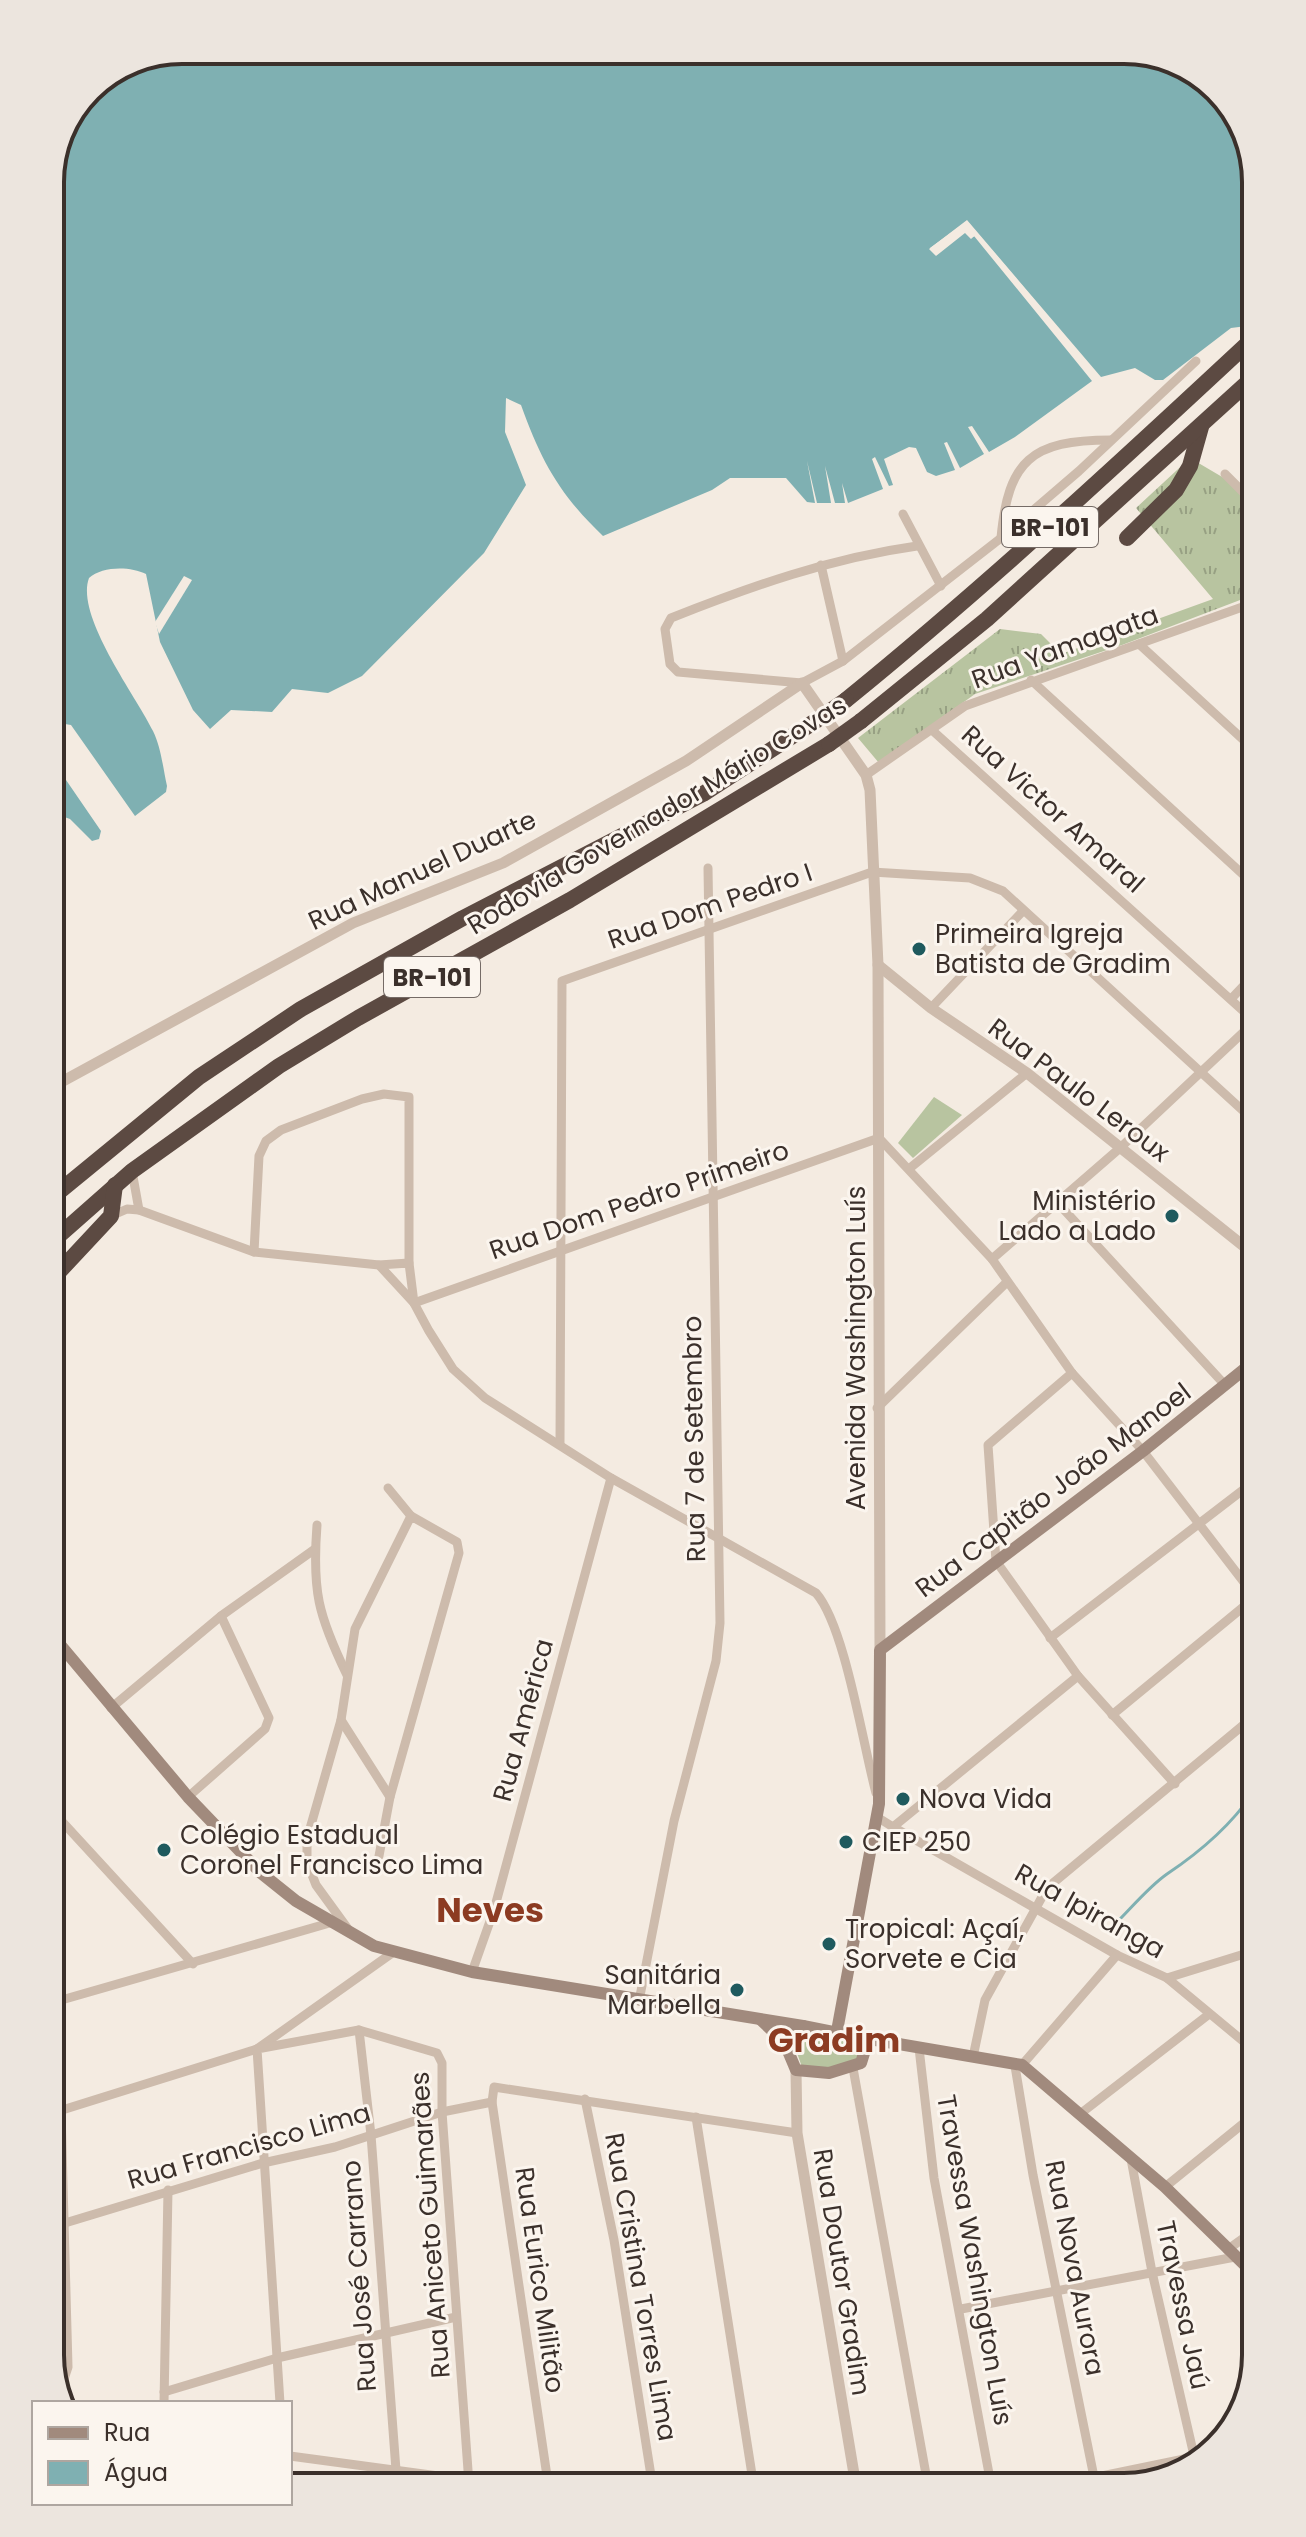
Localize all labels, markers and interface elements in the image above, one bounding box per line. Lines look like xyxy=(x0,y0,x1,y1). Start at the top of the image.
road number: BR-101 xyxy=(1002,507,1098,547)
street label: Rua Yamagata xyxy=(967,597,1163,697)
street label: Rodovia Governador Mário Covas xyxy=(461,687,853,943)
street label: Rua Victor Amaral xyxy=(954,717,1152,901)
street label: Rua Manuel Duarte xyxy=(302,801,542,939)
street label: Rua Dom Pedro I xyxy=(603,854,817,958)
place label: Primeira Igreja Batista de Gradim xyxy=(935,916,1171,982)
marker: Primeira Igreja Batista de Gradim xyxy=(910,940,928,958)
road number: BR-101 xyxy=(384,957,480,997)
street label: Rua Paulo Leroux xyxy=(981,1010,1178,1171)
street label: Rua Dom Pedro Primeiro xyxy=(484,1132,794,1268)
place label: Ministério Lado a Lado xyxy=(998,1183,1156,1249)
street label: Avenida Washington Luís xyxy=(838,1186,874,1510)
marker: Ministério Lado a Lado xyxy=(1163,1207,1181,1225)
street label: Rua 7 de Setembro xyxy=(674,1316,714,1562)
street label: Rua Capitão João Manoel xyxy=(908,1374,1198,1606)
street label: Rua América xyxy=(484,1635,562,1805)
place label: Nova Vida xyxy=(919,1781,1052,1817)
marker: Nova Vida xyxy=(894,1790,912,1808)
place label: Colégio Estadual Coronel Francisco Lima xyxy=(180,1817,483,1883)
place label: CIEP 250 xyxy=(862,1824,971,1860)
marker: CIEP 250 xyxy=(837,1833,855,1851)
marker: Colégio Estadual Coronel Francisco Lima xyxy=(155,1841,173,1859)
street label: Rua Ipiranga xyxy=(1009,1855,1171,1967)
district label: Neves xyxy=(436,1886,544,1934)
place label: Tropical: Açaí, Sorvete e Cia xyxy=(845,1911,1024,1977)
marker: Tropical: Açaí, Sorvete e Cia xyxy=(820,1935,838,1953)
place label: Sanitária Marbella xyxy=(604,1957,721,2023)
marker: Sanitária Marbella xyxy=(728,1981,746,1999)
district label: Gradim xyxy=(768,2016,900,2064)
street label: Rua Aniceto Guimarães xyxy=(401,2071,459,2379)
street label: Travessa Washington Luís xyxy=(928,2092,1022,2428)
street label: Rua Francisco Lima xyxy=(123,2094,375,2198)
street label: Rua Cristina Torres Lima xyxy=(596,2130,686,2444)
street label: Rua Doutor Gradim xyxy=(805,2146,879,2398)
street label: Rua Nova Aurora xyxy=(1036,2157,1114,2379)
street label: Rua José Carrano xyxy=(333,2159,385,2393)
street label: Rua Eurico Militão xyxy=(506,2165,574,2395)
street label: Travessa Jaú xyxy=(1148,2217,1218,2393)
legend xyxy=(32,2401,292,2505)
text: Rua xyxy=(104,2416,150,2449)
text: Água xyxy=(104,2456,168,2489)

